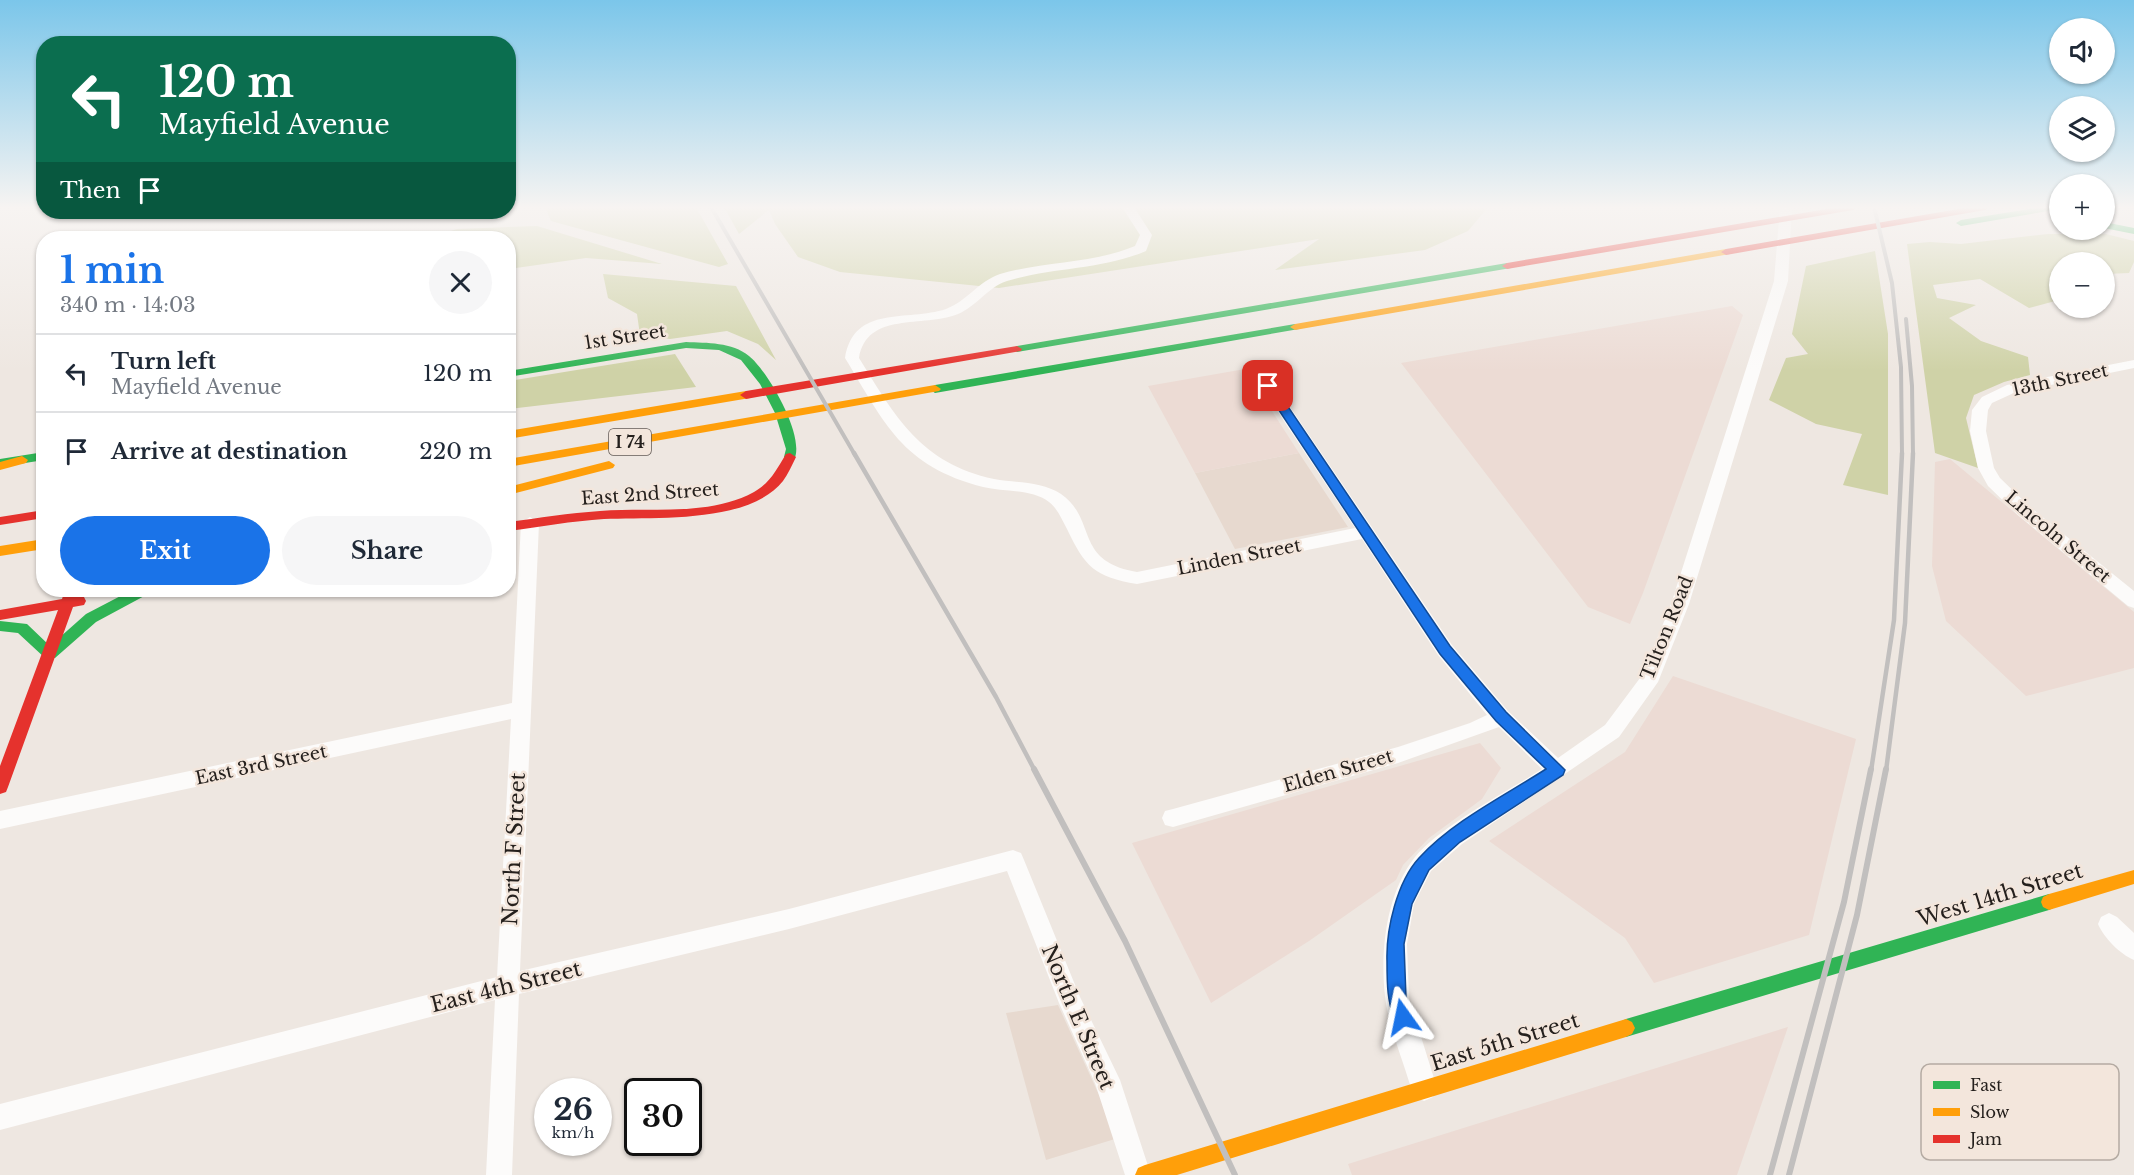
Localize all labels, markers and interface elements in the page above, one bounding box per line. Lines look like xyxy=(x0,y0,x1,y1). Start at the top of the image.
map controls xyxy=(2049,18,2115,318)
button: sound xyxy=(2049,18,2115,84)
text: 120 m xyxy=(159,56,294,108)
icon: left xyxy=(60,60,138,138)
button: layers xyxy=(2049,96,2115,162)
text: Mayfield Avenue xyxy=(159,108,390,141)
icon: arrive xyxy=(133,174,166,207)
button: + xyxy=(2049,174,2115,240)
text: Then xyxy=(60,177,121,204)
text: 1 min xyxy=(60,248,164,293)
button: close xyxy=(429,251,492,314)
button: − xyxy=(2049,252,2115,318)
text: 340 m · 14:03 xyxy=(60,293,196,317)
street label: 1st Street xyxy=(583,320,668,354)
text: Turn left xyxy=(111,348,216,375)
icon: left xyxy=(60,357,93,390)
street label: 13th Street xyxy=(2010,359,2110,401)
text: 120 m xyxy=(423,360,492,387)
pin xyxy=(1242,360,1293,411)
icon: arrive xyxy=(1251,369,1284,402)
text: Mayfield Avenue xyxy=(111,375,282,399)
road number: I 74 xyxy=(609,429,651,455)
icon: arrive xyxy=(60,435,93,468)
text: Arrive at destination xyxy=(111,438,348,465)
text: 220 m xyxy=(419,438,492,465)
street label: East 2nd Street xyxy=(580,478,720,510)
street label: Lincoln Street xyxy=(2001,487,2115,588)
button: Exit xyxy=(60,516,270,585)
button: Share xyxy=(282,516,492,585)
street label: Linden Street xyxy=(1175,534,1303,580)
street label: Tilton Road xyxy=(1636,573,1698,683)
street label: East 3rd Street xyxy=(193,740,329,790)
street label: Elden Street xyxy=(1281,745,1396,797)
street label: North F Street xyxy=(497,772,531,926)
street label: West 14th Street xyxy=(1913,857,2086,933)
street label: North E Street xyxy=(1036,941,1120,1093)
street label: East 4th Street xyxy=(428,956,584,1018)
position arrow xyxy=(1371,985,1435,1049)
street label: East 5th Street xyxy=(1428,1007,1582,1077)
legend xyxy=(1921,1064,2119,1160)
text: Fast xyxy=(1970,1075,2002,1095)
speed limit sign: 30 xyxy=(624,1078,702,1156)
text: 26 xyxy=(553,1091,593,1128)
text: Slow xyxy=(1970,1102,2010,1122)
text: km/h xyxy=(552,1123,594,1142)
text: Jam xyxy=(1968,1129,2002,1149)

